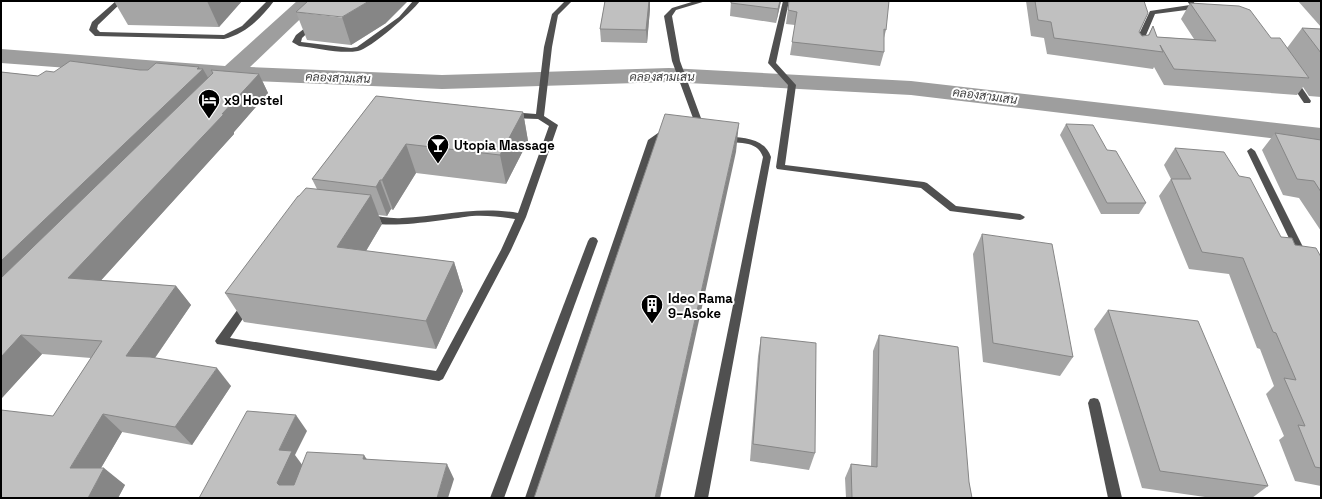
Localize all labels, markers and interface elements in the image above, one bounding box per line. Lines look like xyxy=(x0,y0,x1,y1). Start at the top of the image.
water label: คลองสามเสน xyxy=(305,69,371,87)
water label: คลองสามเสน xyxy=(629,69,695,85)
water label: คลองสามเสน xyxy=(952,84,1019,108)
hotel icon: x9 Hostel xyxy=(196,87,222,120)
place label: x9 Hostel xyxy=(224,92,283,109)
bar icon: Utopia Massage xyxy=(425,132,451,165)
place label: Utopia Massage xyxy=(454,137,555,154)
place label: Ideo Rama 9–Asoke xyxy=(668,290,733,322)
building icon: Ideo Rama 9–Asoke xyxy=(639,292,665,325)

